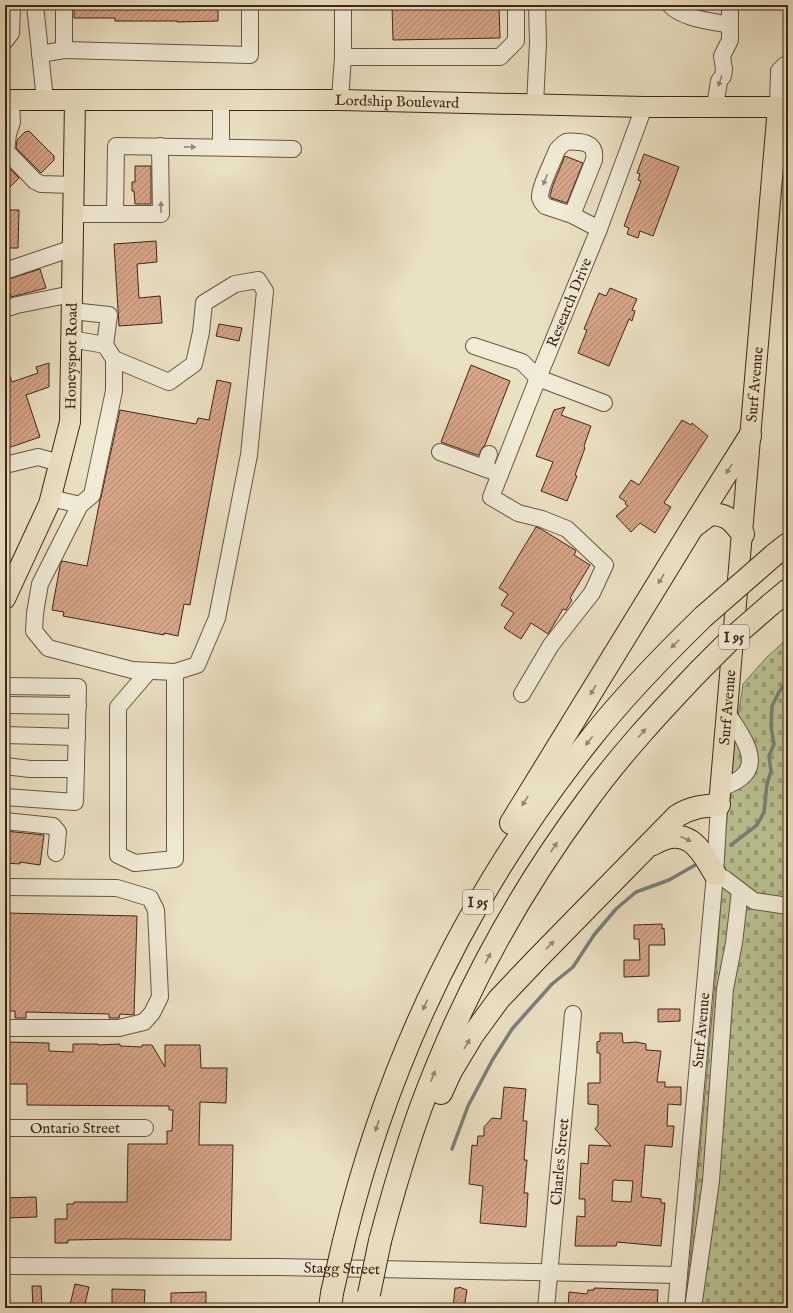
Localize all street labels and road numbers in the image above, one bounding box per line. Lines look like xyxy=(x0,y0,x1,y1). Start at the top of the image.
street label: Lordship Boulevard xyxy=(335,91,460,113)
street label: Research Drive xyxy=(543,255,596,350)
street label: Honeyspot Road xyxy=(61,302,82,410)
street label: Surf Avenue xyxy=(742,346,768,423)
road number: I 95 xyxy=(719,625,749,649)
street label: Surf Avenue xyxy=(715,669,740,746)
road number: I 95 xyxy=(463,890,493,914)
street label: Surf Avenue xyxy=(689,992,714,1069)
street label: Charles Street xyxy=(546,1117,573,1206)
street label: Ontario Street xyxy=(30,1119,120,1138)
street label: Stagg Street xyxy=(304,1259,380,1279)

